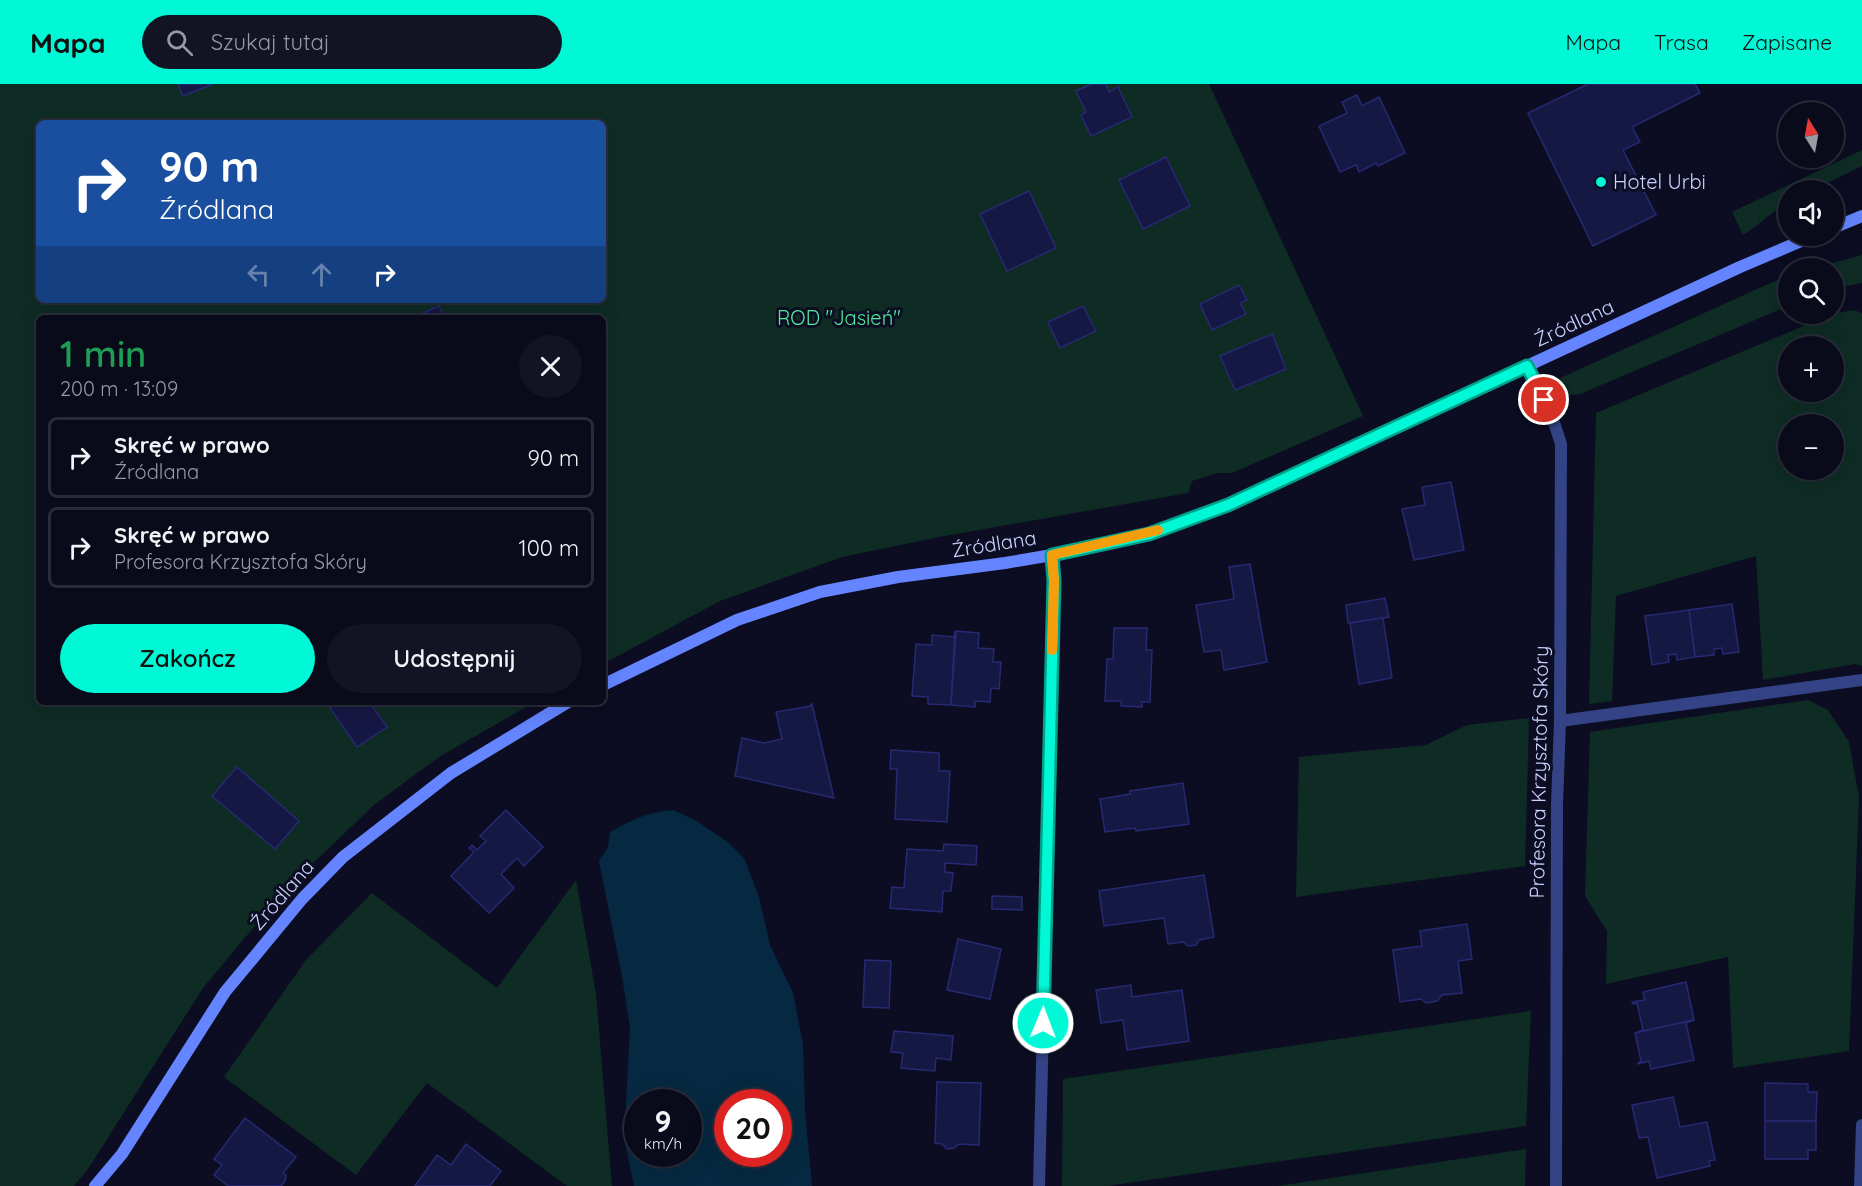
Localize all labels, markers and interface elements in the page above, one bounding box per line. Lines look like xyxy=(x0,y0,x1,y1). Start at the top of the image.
search box xyxy=(142,15,562,69)
text: Mapa xyxy=(30,25,106,60)
icon: search xyxy=(163,26,196,59)
text: Szukaj tutaj xyxy=(211,28,330,56)
text: Mapa xyxy=(1566,29,1621,55)
text: Trasa xyxy=(1654,29,1709,55)
text: Zapisane xyxy=(1742,29,1832,55)
north arrow xyxy=(1778,102,1844,168)
map controls xyxy=(1778,102,1844,480)
text: 90 m xyxy=(159,140,259,193)
icon: right xyxy=(60,144,138,222)
place label: Hotel Urbi xyxy=(1613,169,1706,194)
marker: Hotel Urbi xyxy=(1594,175,1608,189)
button: sound xyxy=(1778,180,1844,246)
text: Źródlana xyxy=(159,192,274,226)
icon: left xyxy=(242,258,275,291)
icon: ahead xyxy=(305,258,338,291)
icon: right xyxy=(368,258,401,291)
button: search xyxy=(1778,258,1844,324)
street label: Źródlana xyxy=(1530,293,1618,352)
park label: ROD "Jasień" xyxy=(777,305,901,330)
text: 1 min xyxy=(60,331,146,376)
button: close xyxy=(519,335,582,398)
button: + xyxy=(1778,336,1844,402)
pin xyxy=(1518,374,1569,425)
text: 200 m · 13:09 xyxy=(60,376,178,401)
icon: arrive xyxy=(1527,383,1560,416)
button: − xyxy=(1778,414,1844,480)
text: Skręć w prawo xyxy=(114,431,270,459)
icon: right xyxy=(63,441,96,474)
text: 90 m xyxy=(528,444,579,472)
text: Źródlana xyxy=(114,459,199,484)
text: Skręć w prawo xyxy=(114,521,270,549)
street label: Źródlana xyxy=(950,524,1038,563)
icon: right xyxy=(63,531,96,564)
text: 100 m xyxy=(519,534,579,562)
text: Profesora Krzysztofa Skóry xyxy=(114,549,367,574)
button: Zakończ xyxy=(60,624,315,693)
button: Udostępnij xyxy=(327,624,582,693)
street label: Profesora Krzysztofa Skóry xyxy=(1524,645,1553,899)
street label: Źródlana xyxy=(244,854,319,935)
position arrow xyxy=(1011,991,1075,1055)
speed limit sign: 20 xyxy=(714,1089,792,1167)
text: 9 xyxy=(654,1102,672,1140)
text: km/h xyxy=(644,1134,682,1153)

